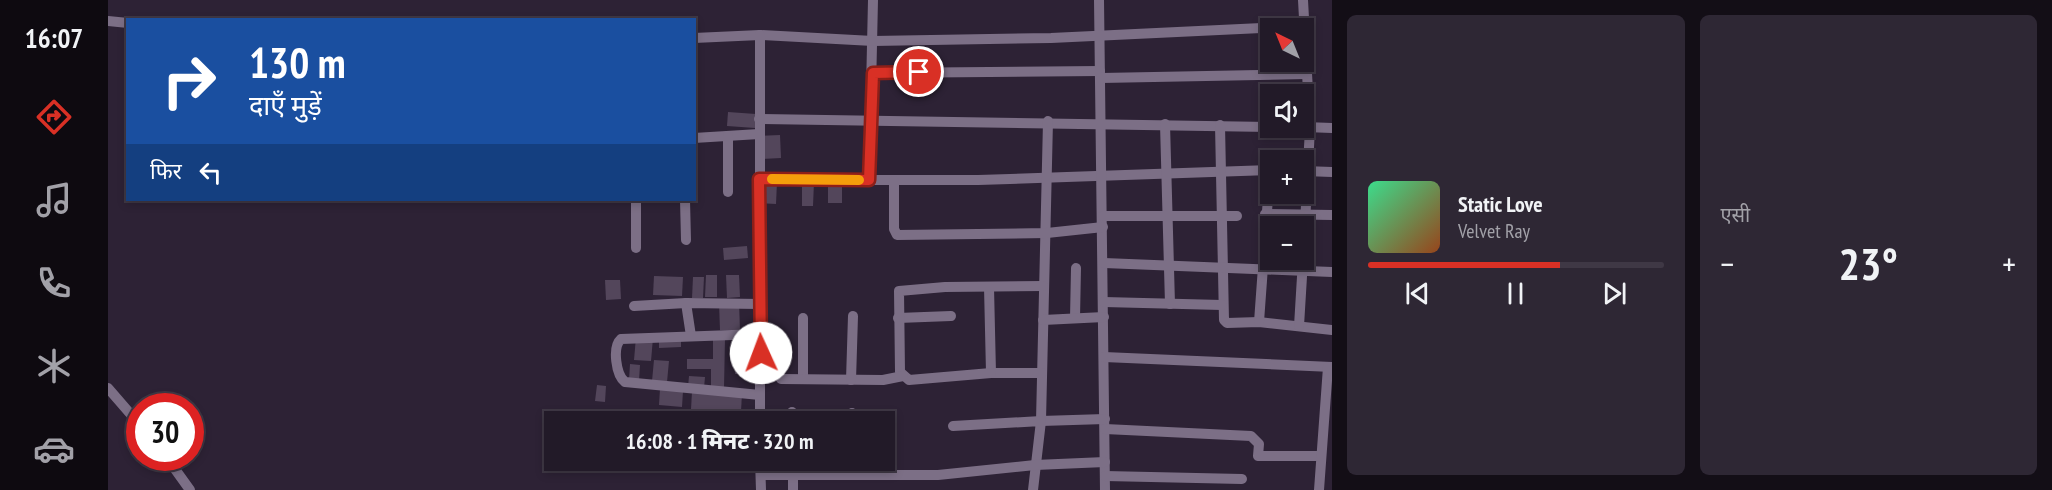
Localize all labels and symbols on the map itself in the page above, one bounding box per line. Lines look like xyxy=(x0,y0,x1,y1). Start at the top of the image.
north arrow xyxy=(1260,18,1314,72)
pin xyxy=(893,46,944,97)
position arrow xyxy=(729,321,793,385)
speed limit sign: 30 xyxy=(126,393,204,471)

